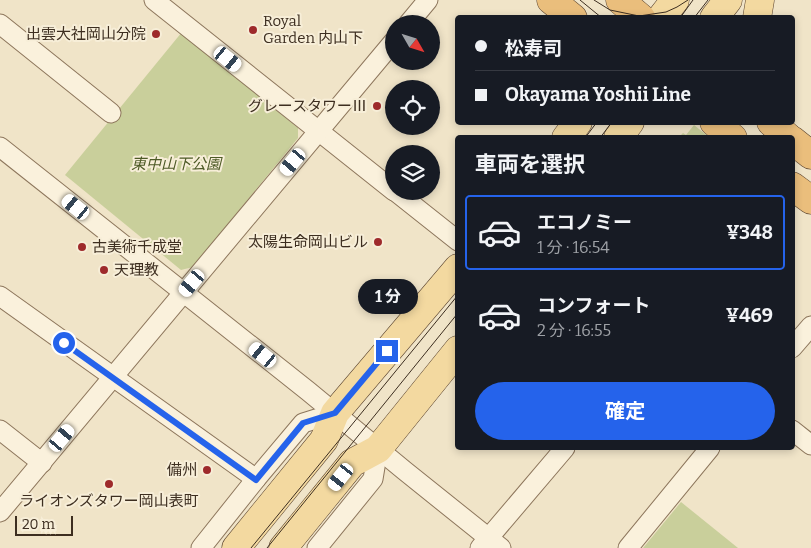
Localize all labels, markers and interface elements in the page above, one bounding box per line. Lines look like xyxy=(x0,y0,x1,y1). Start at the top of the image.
place label: Royal Garden 内山下 xyxy=(263,12,363,47)
north arrow xyxy=(385,15,440,70)
map controls xyxy=(385,15,440,200)
marker: Royal Garden 内山下 xyxy=(247,24,259,36)
place label: 出雲大社岡山分院 xyxy=(26,25,146,43)
marker: 出雲大社岡山分院 xyxy=(150,28,162,40)
text: 松寿司 xyxy=(505,37,562,60)
car xyxy=(211,44,244,74)
button: locate xyxy=(385,80,440,135)
text: Okayama Yoshii Line xyxy=(505,83,691,106)
place label: グレースタワーⅢ xyxy=(248,97,367,115)
marker: グレースタワーⅢ xyxy=(371,100,383,112)
button: layers xyxy=(385,145,440,200)
car xyxy=(277,146,308,178)
text: 車両を選択 xyxy=(475,151,585,178)
park label: 東中山下公園 xyxy=(131,155,223,173)
car xyxy=(59,192,92,222)
icon: car xyxy=(477,210,522,255)
text: エコノミー xyxy=(537,211,632,234)
text: ¥348 xyxy=(726,221,773,244)
place label: 太陽生命岡山ビル xyxy=(248,233,368,251)
marker: 太陽生命岡山ビル xyxy=(372,236,384,248)
place label: 古美術千成堂 xyxy=(92,238,182,256)
text: 1 分 · 16:54 xyxy=(537,238,610,257)
marker: 古美術千成堂 xyxy=(76,241,88,253)
place label: 天理教 xyxy=(114,261,159,279)
marker: 天理教 xyxy=(98,264,110,276)
car xyxy=(176,267,207,299)
callout: 1 分 xyxy=(357,278,417,314)
text: 1 分 xyxy=(375,287,401,306)
icon: car xyxy=(477,293,522,338)
text: コンフォート xyxy=(537,294,650,317)
text: ¥469 xyxy=(726,304,773,327)
text: 2 分 · 16:55 xyxy=(537,321,611,340)
route start xyxy=(53,332,75,354)
car xyxy=(246,340,279,370)
route end xyxy=(376,340,398,362)
button: 確定 xyxy=(475,382,775,440)
car xyxy=(46,422,77,454)
place label: 備州 xyxy=(167,461,197,479)
car xyxy=(325,461,356,493)
marker: 備州 xyxy=(201,464,213,476)
marker: ライオンズタワー岡山表町 xyxy=(103,478,115,490)
place label: ライオンズタワー岡山表町 xyxy=(19,492,199,510)
scale bar xyxy=(15,513,72,536)
text: 20 m xyxy=(22,516,55,533)

